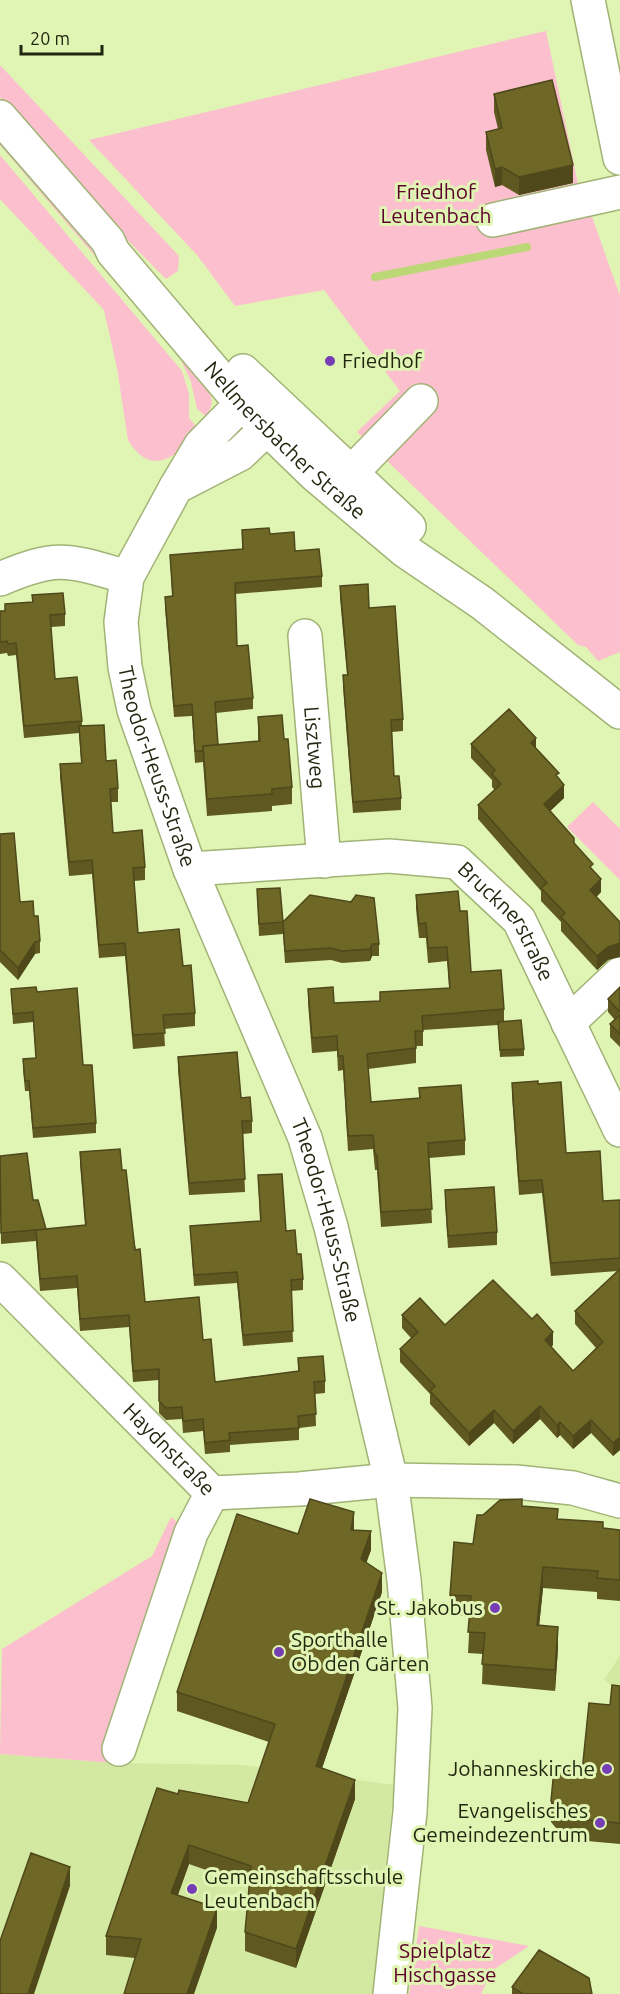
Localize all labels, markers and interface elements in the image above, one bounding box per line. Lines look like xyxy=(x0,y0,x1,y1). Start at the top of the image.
scale bar xyxy=(21,18,102,56)
text: 20 m xyxy=(30,28,70,48)
park label: Friedhof Leutenbach xyxy=(381,179,491,227)
place label: Friedhof xyxy=(342,348,423,372)
marker: Friedhof xyxy=(323,354,337,368)
street label: Nellmersbacher Straße xyxy=(200,356,371,524)
street label: Theodor-Heuss-Straße xyxy=(114,663,201,870)
street label: Lisztweg xyxy=(300,705,331,790)
street label: Brucknerstraße xyxy=(453,856,559,984)
street label: Theodor-Heuss-Straße xyxy=(287,1114,366,1325)
street label: Haydnstraße xyxy=(119,1398,220,1500)
place label: St. Jakobus xyxy=(377,1595,483,1619)
marker: St. Jakobus xyxy=(488,1601,502,1615)
place label: Sporthalle Ob den Gärten xyxy=(291,1627,430,1675)
marker: Sporthalle Ob den Gärten xyxy=(272,1645,286,1659)
place label: Johanneskirche xyxy=(448,1756,595,1780)
marker: Johanneskirche xyxy=(600,1762,614,1776)
place label: Evangelisches Gemeindezentrum xyxy=(412,1798,588,1846)
marker: Evangelisches Gemeindezentrum xyxy=(593,1816,607,1830)
place label: Gemeinschaftsschule Leutenbach xyxy=(204,1864,403,1912)
marker: Gemeinschaftsschule Leutenbach xyxy=(185,1882,199,1896)
park label: Spielplatz Hischgasse xyxy=(393,1938,497,1986)

